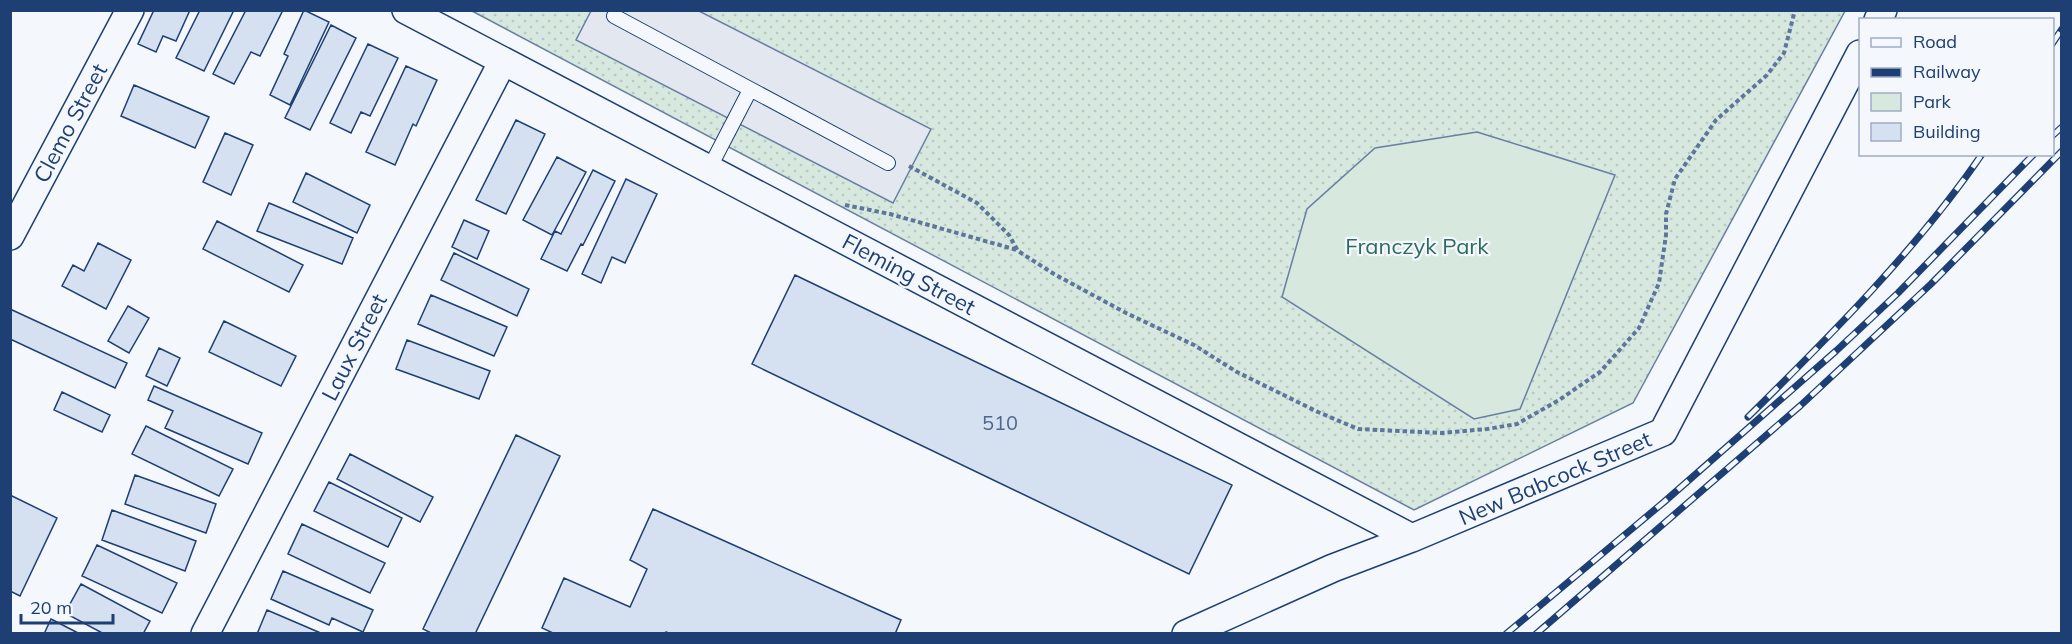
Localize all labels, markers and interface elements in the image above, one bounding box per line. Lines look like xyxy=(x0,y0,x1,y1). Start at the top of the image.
legend xyxy=(1859,18,2054,156)
text: Road xyxy=(1913,30,1957,53)
street label: Clemo Street xyxy=(27,58,113,187)
text: Railway xyxy=(1913,60,1981,83)
text: Park xyxy=(1913,90,1952,113)
text: Building xyxy=(1913,120,1981,143)
street label: Fleming Street xyxy=(838,227,981,321)
park label: Franczyk Park xyxy=(1345,232,1489,260)
street label: Laux Street xyxy=(315,289,393,405)
house number: 510 xyxy=(982,410,1018,435)
street label: New Babcock Street xyxy=(1454,425,1656,531)
scale bar xyxy=(21,587,112,625)
text: 20 m xyxy=(30,596,72,619)

